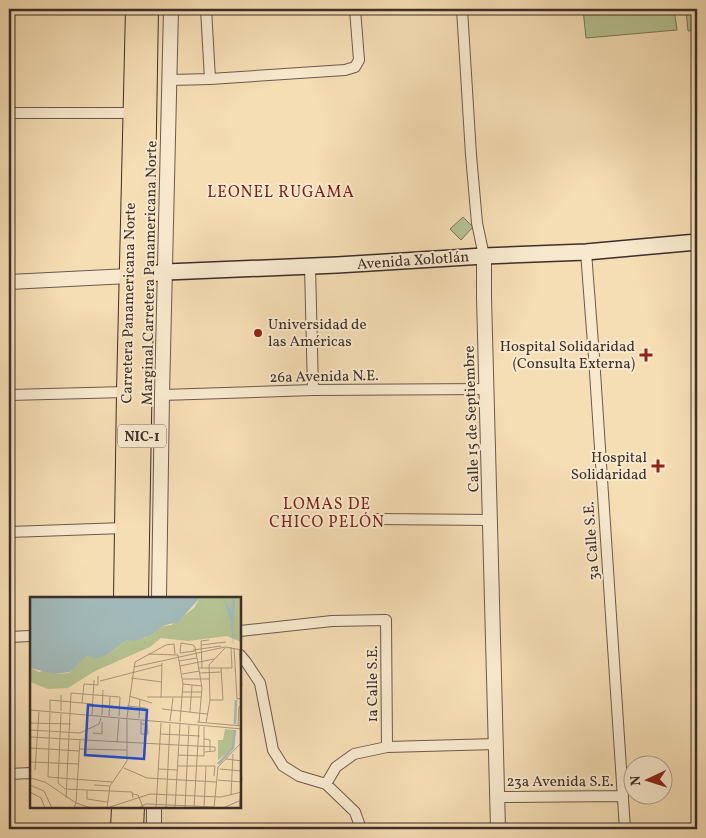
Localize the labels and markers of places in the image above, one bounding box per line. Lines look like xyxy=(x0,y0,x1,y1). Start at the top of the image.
place label: Universidad de las Américas xyxy=(268,315,367,353)
marker: Universidad de las Américas xyxy=(252,327,264,339)
place label: Hospital Solidaridad (Consulta Externa) xyxy=(500,337,635,375)
marker: Hospital Solidaridad (Consulta Externa) xyxy=(639,348,653,362)
place label: Hospital Solidaridad xyxy=(571,448,647,486)
marker: Hospital Solidaridad xyxy=(651,459,665,473)

